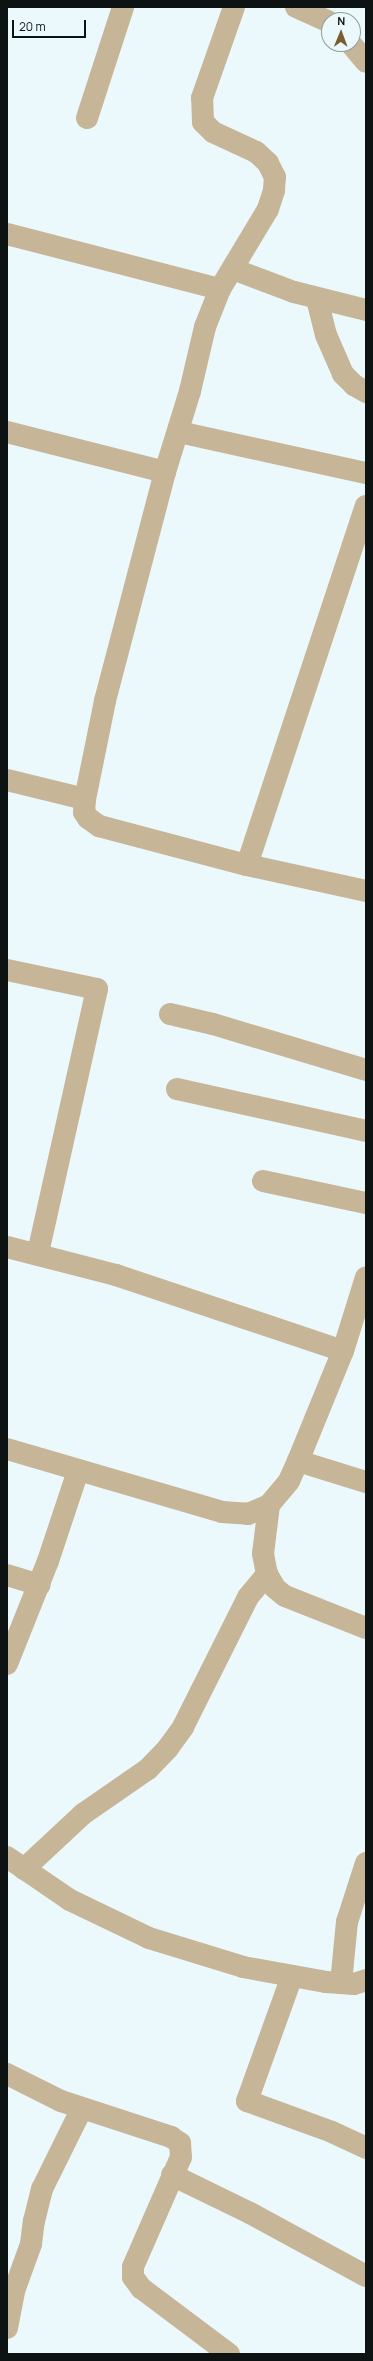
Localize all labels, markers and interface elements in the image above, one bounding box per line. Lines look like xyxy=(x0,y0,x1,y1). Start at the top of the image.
scale bar xyxy=(14,12,88,38)
north arrow xyxy=(321,12,361,52)
text: N xyxy=(337,13,345,28)
text: 20 m xyxy=(19,18,46,35)

